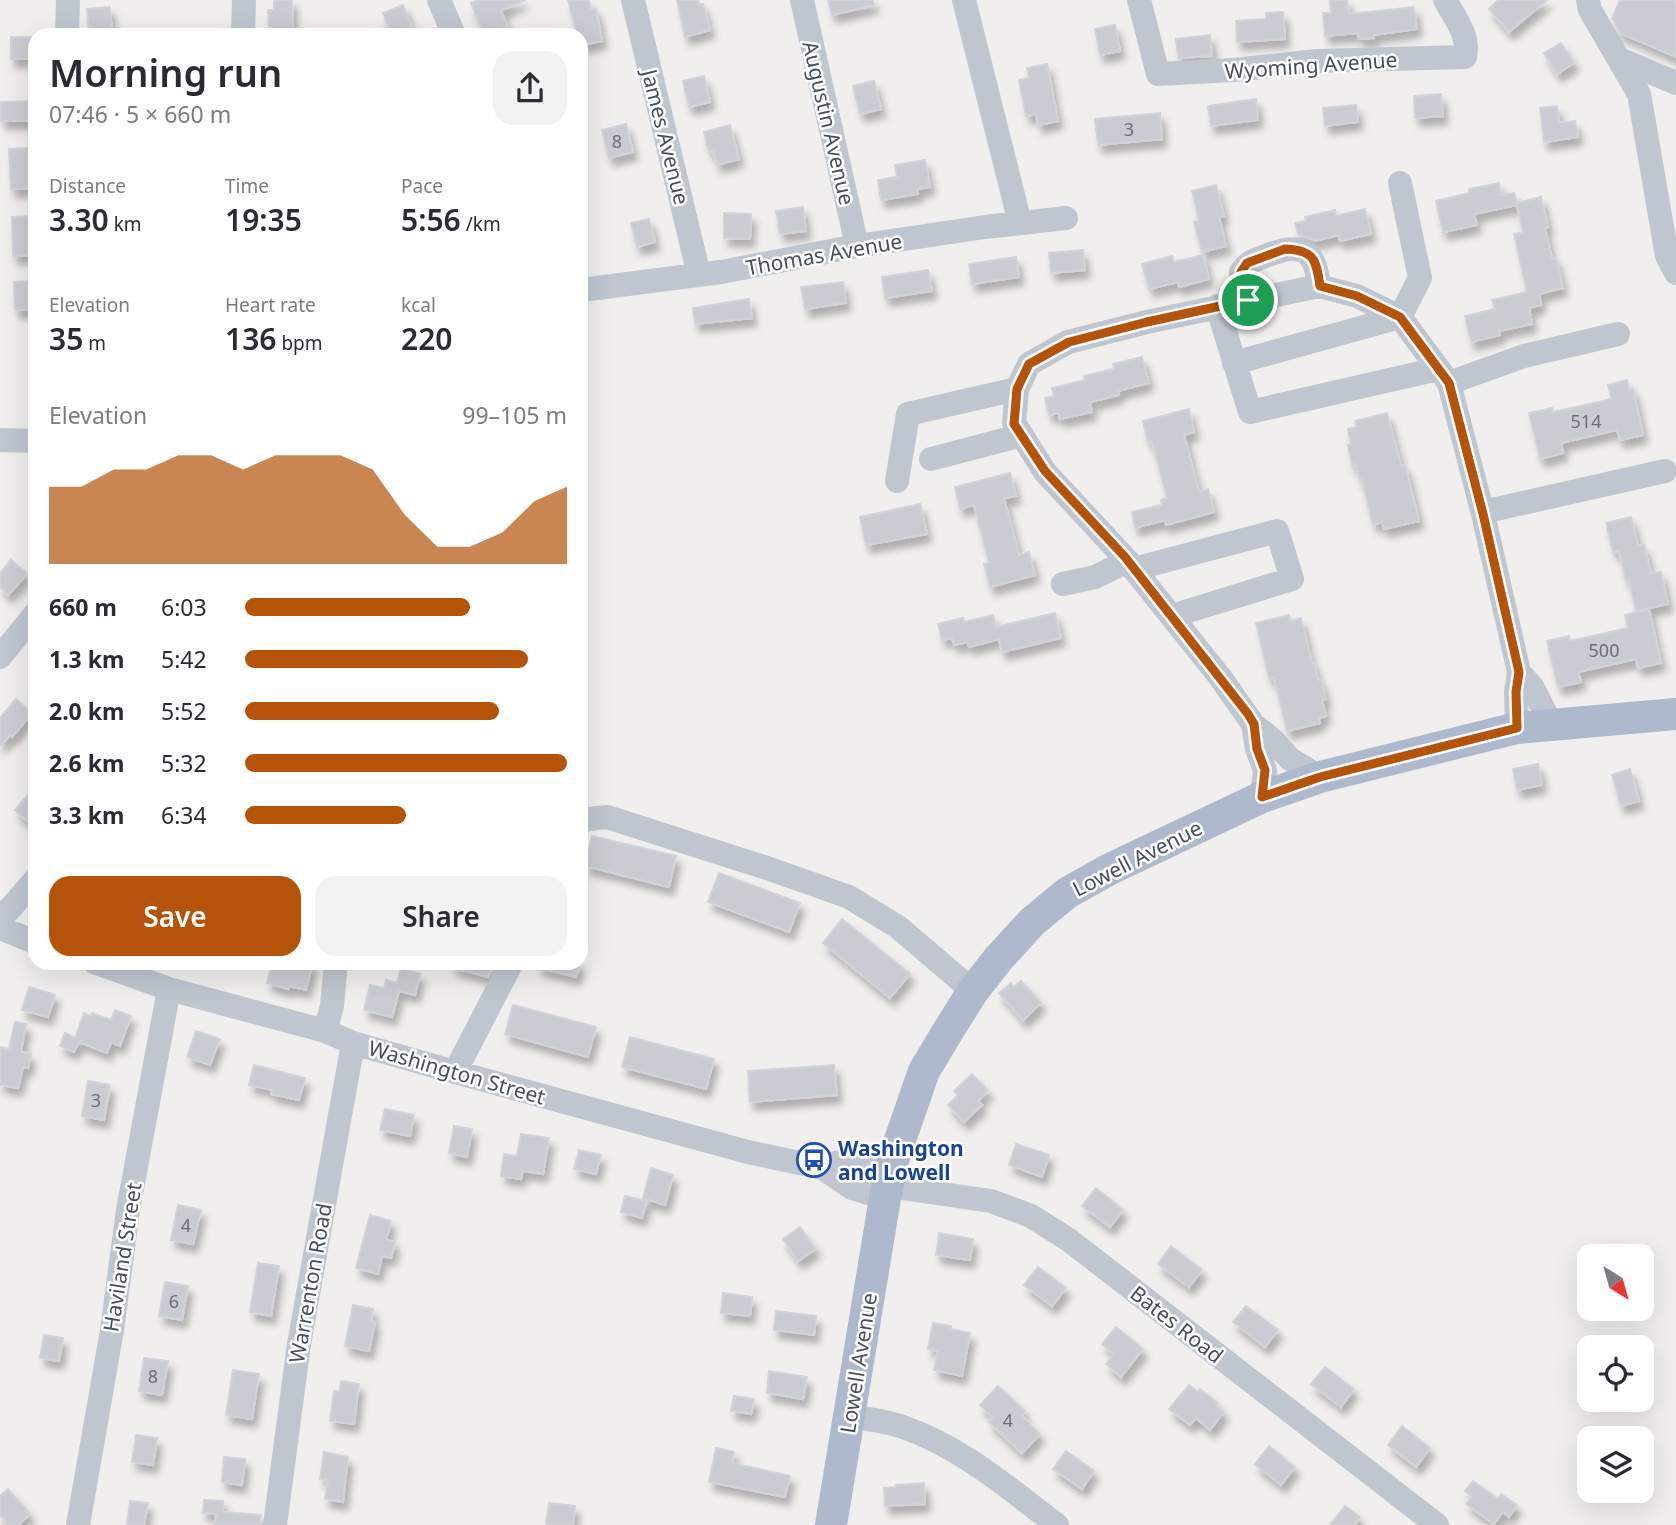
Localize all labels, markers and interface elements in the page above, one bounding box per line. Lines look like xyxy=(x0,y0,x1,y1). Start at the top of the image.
street label: Augustin Avenue xyxy=(797,38,861,208)
street label: Wyoming Avenue xyxy=(1224,45,1398,85)
text: Morning run xyxy=(49,46,282,98)
button: share xyxy=(493,51,567,125)
street label: James Avenue xyxy=(635,65,696,207)
text: 07:46 · 5 × 660 m xyxy=(49,98,231,130)
house number: 3 xyxy=(1124,117,1134,141)
house number: 8 xyxy=(612,129,622,153)
text: Distance xyxy=(49,173,126,199)
text: Time xyxy=(225,173,269,199)
text: Pace xyxy=(401,173,443,199)
text: 3.30 xyxy=(49,199,109,240)
text: 19:35 xyxy=(225,199,302,240)
text: 5:56 xyxy=(401,199,461,240)
text: km xyxy=(109,211,142,237)
text: /km xyxy=(461,211,501,237)
street label: Thomas Avenue xyxy=(744,226,904,282)
pin xyxy=(1218,270,1278,330)
icon: arrive xyxy=(1229,281,1267,319)
text: Elevation xyxy=(49,292,130,318)
text: Heart rate xyxy=(225,292,316,318)
text: kcal xyxy=(401,292,436,318)
text: 35 xyxy=(49,318,83,359)
text: 136 xyxy=(225,318,276,359)
text: 220 xyxy=(401,318,452,359)
text: m xyxy=(83,330,106,356)
text: bpm xyxy=(276,330,323,356)
text: Elevation xyxy=(49,399,147,431)
text: 99–105 m xyxy=(462,399,567,431)
house number: 514 xyxy=(1571,409,1601,433)
text: 660 m xyxy=(49,591,117,623)
text: 6:03 xyxy=(161,591,207,623)
house number: 500 xyxy=(1589,638,1619,662)
text: 1.3 km xyxy=(49,643,124,675)
text: 5:42 xyxy=(161,643,207,675)
text: 2.0 km xyxy=(49,695,124,727)
text: 5:52 xyxy=(161,695,207,727)
text: 2.6 km xyxy=(49,747,124,779)
text: 5:32 xyxy=(161,747,207,779)
text: 3.3 km xyxy=(49,799,124,831)
text: 6:34 xyxy=(161,799,207,831)
street label: Lowell Avenue xyxy=(1068,813,1206,903)
button: Save xyxy=(49,876,301,956)
button: Share xyxy=(315,876,567,956)
street label: Washington Street xyxy=(365,1033,549,1111)
house number: 3 xyxy=(91,1088,101,1112)
place label: Washington and Lowell xyxy=(838,1134,964,1186)
bus stop icon: Washington and Lowell xyxy=(795,1141,833,1179)
street label: Haviland Street xyxy=(96,1180,148,1334)
street label: Warrenton Road xyxy=(282,1201,338,1365)
house number: 4 xyxy=(181,1213,191,1237)
north arrow xyxy=(1577,1244,1654,1321)
map controls xyxy=(1577,1244,1654,1503)
street label: Bates Road xyxy=(1125,1279,1229,1369)
house number: 6 xyxy=(169,1289,179,1313)
street label: Lowell Avenue xyxy=(833,1291,883,1435)
button: locate xyxy=(1577,1335,1654,1412)
house number: 8 xyxy=(148,1364,158,1388)
house number: 4 xyxy=(1003,1408,1013,1432)
button: layers xyxy=(1577,1426,1654,1503)

